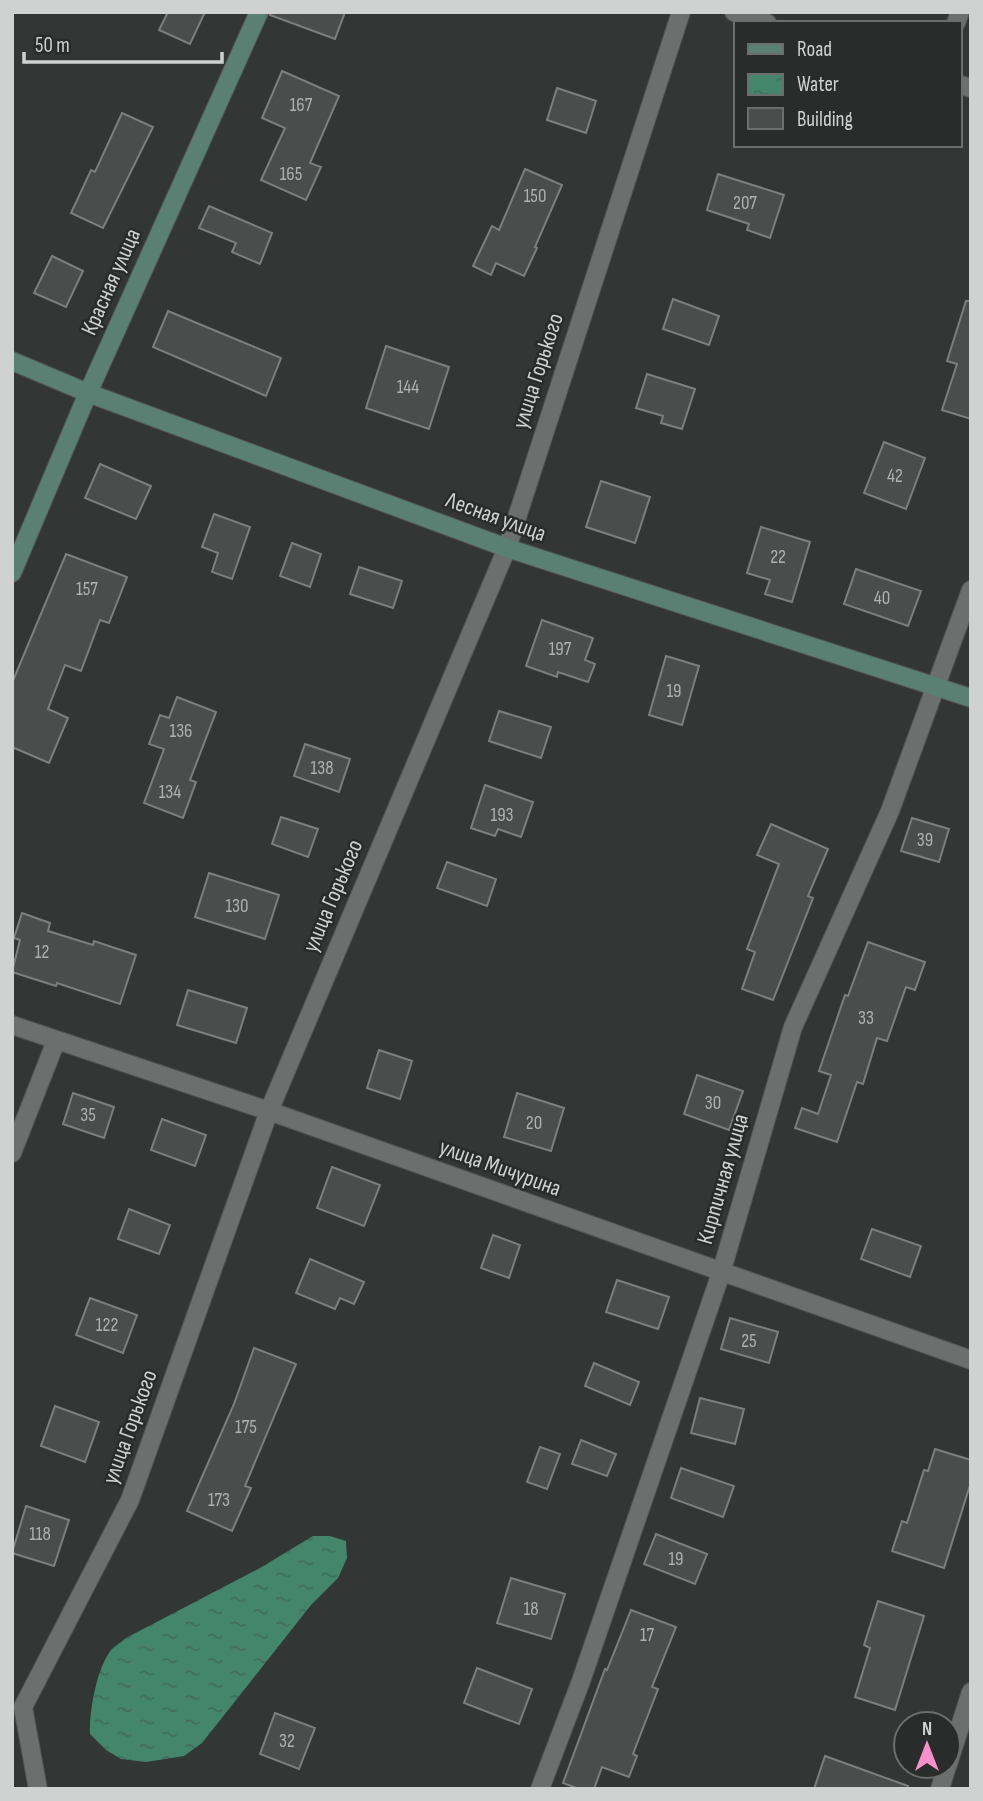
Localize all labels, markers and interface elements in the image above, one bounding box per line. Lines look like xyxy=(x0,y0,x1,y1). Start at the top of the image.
scale bar xyxy=(24,21,222,65)
legend xyxy=(734,21,962,147)
text: 50 m xyxy=(35,33,70,58)
text: Road xyxy=(797,37,832,62)
text: Water xyxy=(797,72,839,97)
house number: 167 xyxy=(290,94,313,117)
text: Building xyxy=(797,107,853,132)
house number: 165 xyxy=(280,163,302,186)
house number: 150 xyxy=(524,185,546,208)
house number: 207 xyxy=(733,192,757,215)
street label: Красная улица xyxy=(75,224,147,340)
street label: улица Горького xyxy=(506,310,570,432)
house number: 144 xyxy=(397,376,419,399)
house number: 42 xyxy=(887,465,903,488)
street label: Лесная улица xyxy=(441,486,550,548)
house number: 22 xyxy=(770,546,786,569)
house number: 157 xyxy=(76,578,98,601)
house number: 40 xyxy=(874,587,890,610)
house number: 197 xyxy=(549,638,572,661)
house number: 19 xyxy=(666,680,682,703)
house number: 136 xyxy=(170,720,192,743)
house number: 138 xyxy=(311,757,333,780)
house number: 134 xyxy=(159,781,181,804)
house number: 193 xyxy=(490,804,514,827)
house number: 39 xyxy=(917,829,933,852)
street label: улица Горького xyxy=(297,835,369,957)
house number: 130 xyxy=(225,895,249,918)
house number: 12 xyxy=(35,941,49,964)
house number: 33 xyxy=(858,1007,874,1030)
house number: 30 xyxy=(705,1092,721,1115)
house number: 35 xyxy=(80,1104,96,1127)
street label: Кирпичная улица xyxy=(691,1111,755,1247)
house number: 20 xyxy=(526,1112,542,1135)
street label: улица Мичурина xyxy=(435,1133,565,1203)
house number: 122 xyxy=(96,1314,118,1337)
house number: 25 xyxy=(741,1330,757,1353)
street label: улица Горького xyxy=(96,1366,164,1488)
house number: 175 xyxy=(235,1416,257,1439)
house number: 173 xyxy=(208,1489,230,1512)
house number: 118 xyxy=(29,1523,51,1546)
house number: 19 xyxy=(668,1548,684,1571)
house number: 18 xyxy=(524,1598,538,1621)
house number: 17 xyxy=(640,1624,655,1647)
north arrow xyxy=(892,1710,962,1780)
text: N xyxy=(922,1718,932,1741)
house number: 32 xyxy=(279,1730,295,1753)

